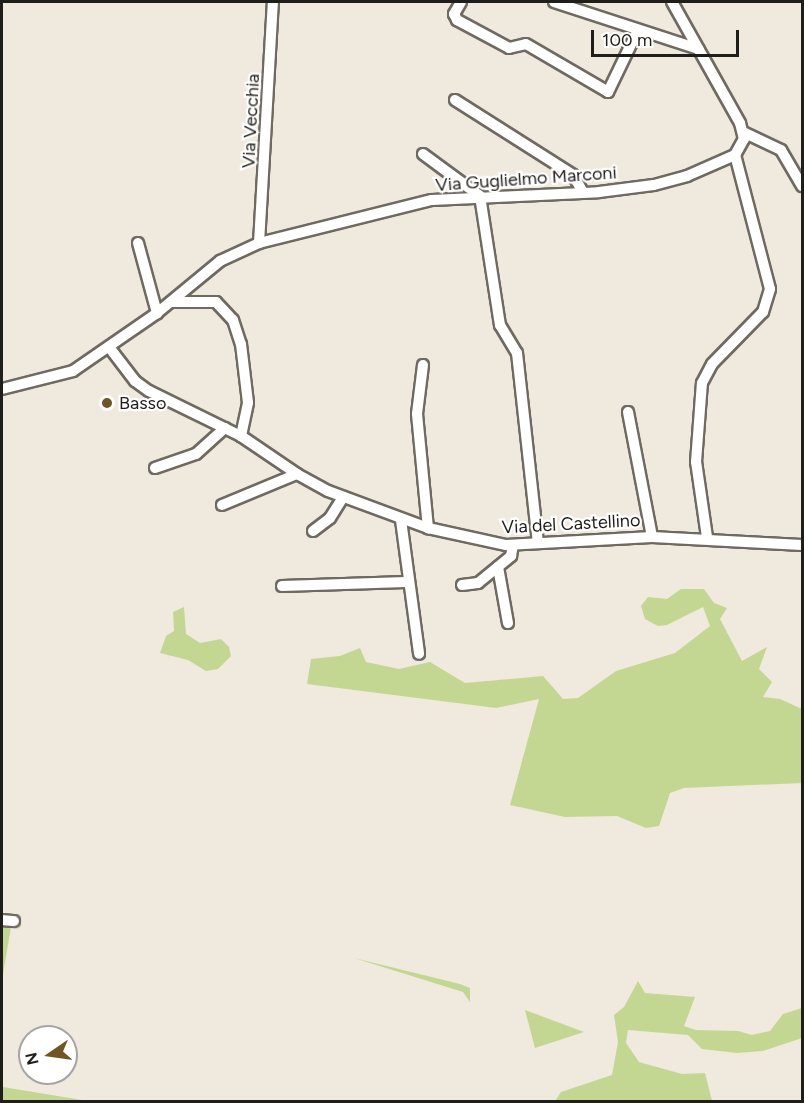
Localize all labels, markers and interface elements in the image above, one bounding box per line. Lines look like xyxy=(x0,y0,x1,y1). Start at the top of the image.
scale bar xyxy=(594,18,742,56)
text: 100 m xyxy=(602,29,652,51)
street label: Via Vecchia xyxy=(238,73,264,169)
street label: Via Guglielmo Marconi xyxy=(435,162,617,196)
place label: Basso xyxy=(119,392,166,414)
marker: Basso xyxy=(100,396,114,410)
street label: Via del Castellino xyxy=(501,510,641,538)
north arrow xyxy=(18,1025,78,1085)
text: N xyxy=(21,1051,43,1067)

